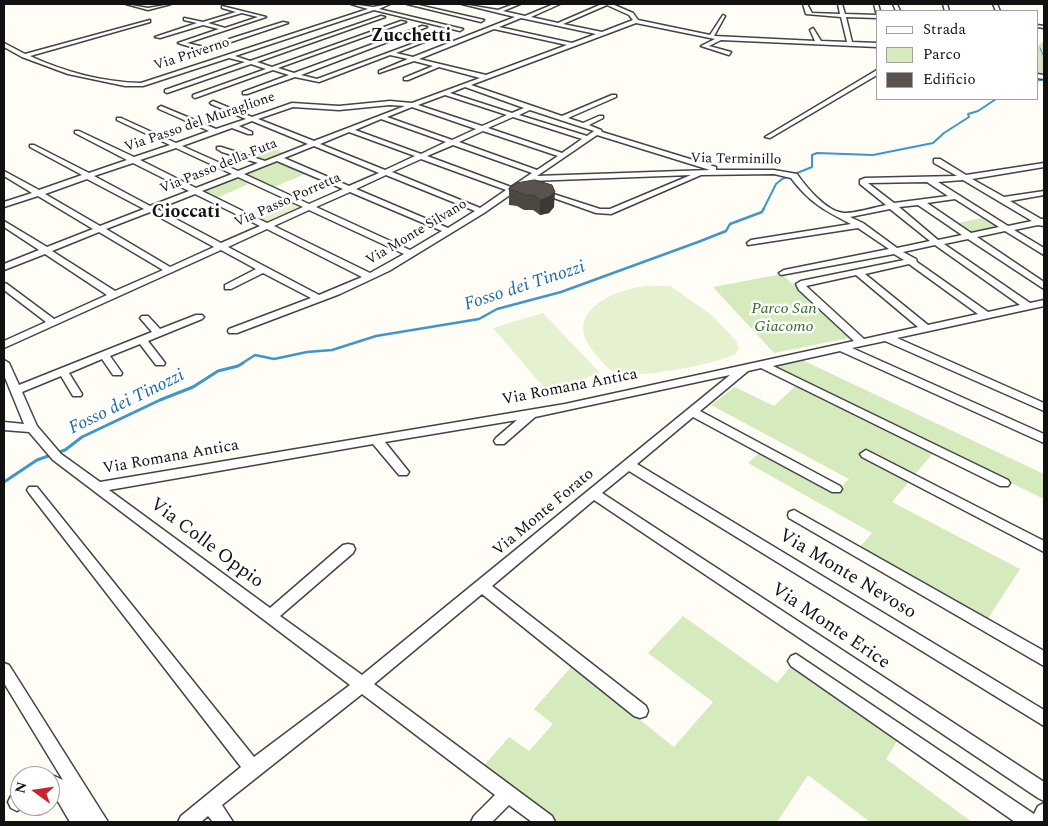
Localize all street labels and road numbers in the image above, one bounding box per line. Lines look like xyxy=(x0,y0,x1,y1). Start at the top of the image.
street label: Via Priverno xyxy=(152,35,232,75)
street label: Via Passo del Muraglione xyxy=(123,89,277,157)
street label: Via Passo della Futa xyxy=(158,136,280,198)
street label: Via Terminillo xyxy=(690,151,782,169)
street label: Via Passo Porretta xyxy=(232,170,344,232)
street label: Via Monte Silvano xyxy=(364,196,470,270)
street label: Via Romana Antica xyxy=(500,365,640,411)
street label: Via Romana Antica xyxy=(101,437,241,479)
street label: Via Monte Forato xyxy=(490,465,598,561)
street label: Via Colle Oppio xyxy=(145,494,267,594)
street label: Via Monte Nevoso xyxy=(774,525,920,625)
street label: Via Monte Erice xyxy=(766,579,894,675)

